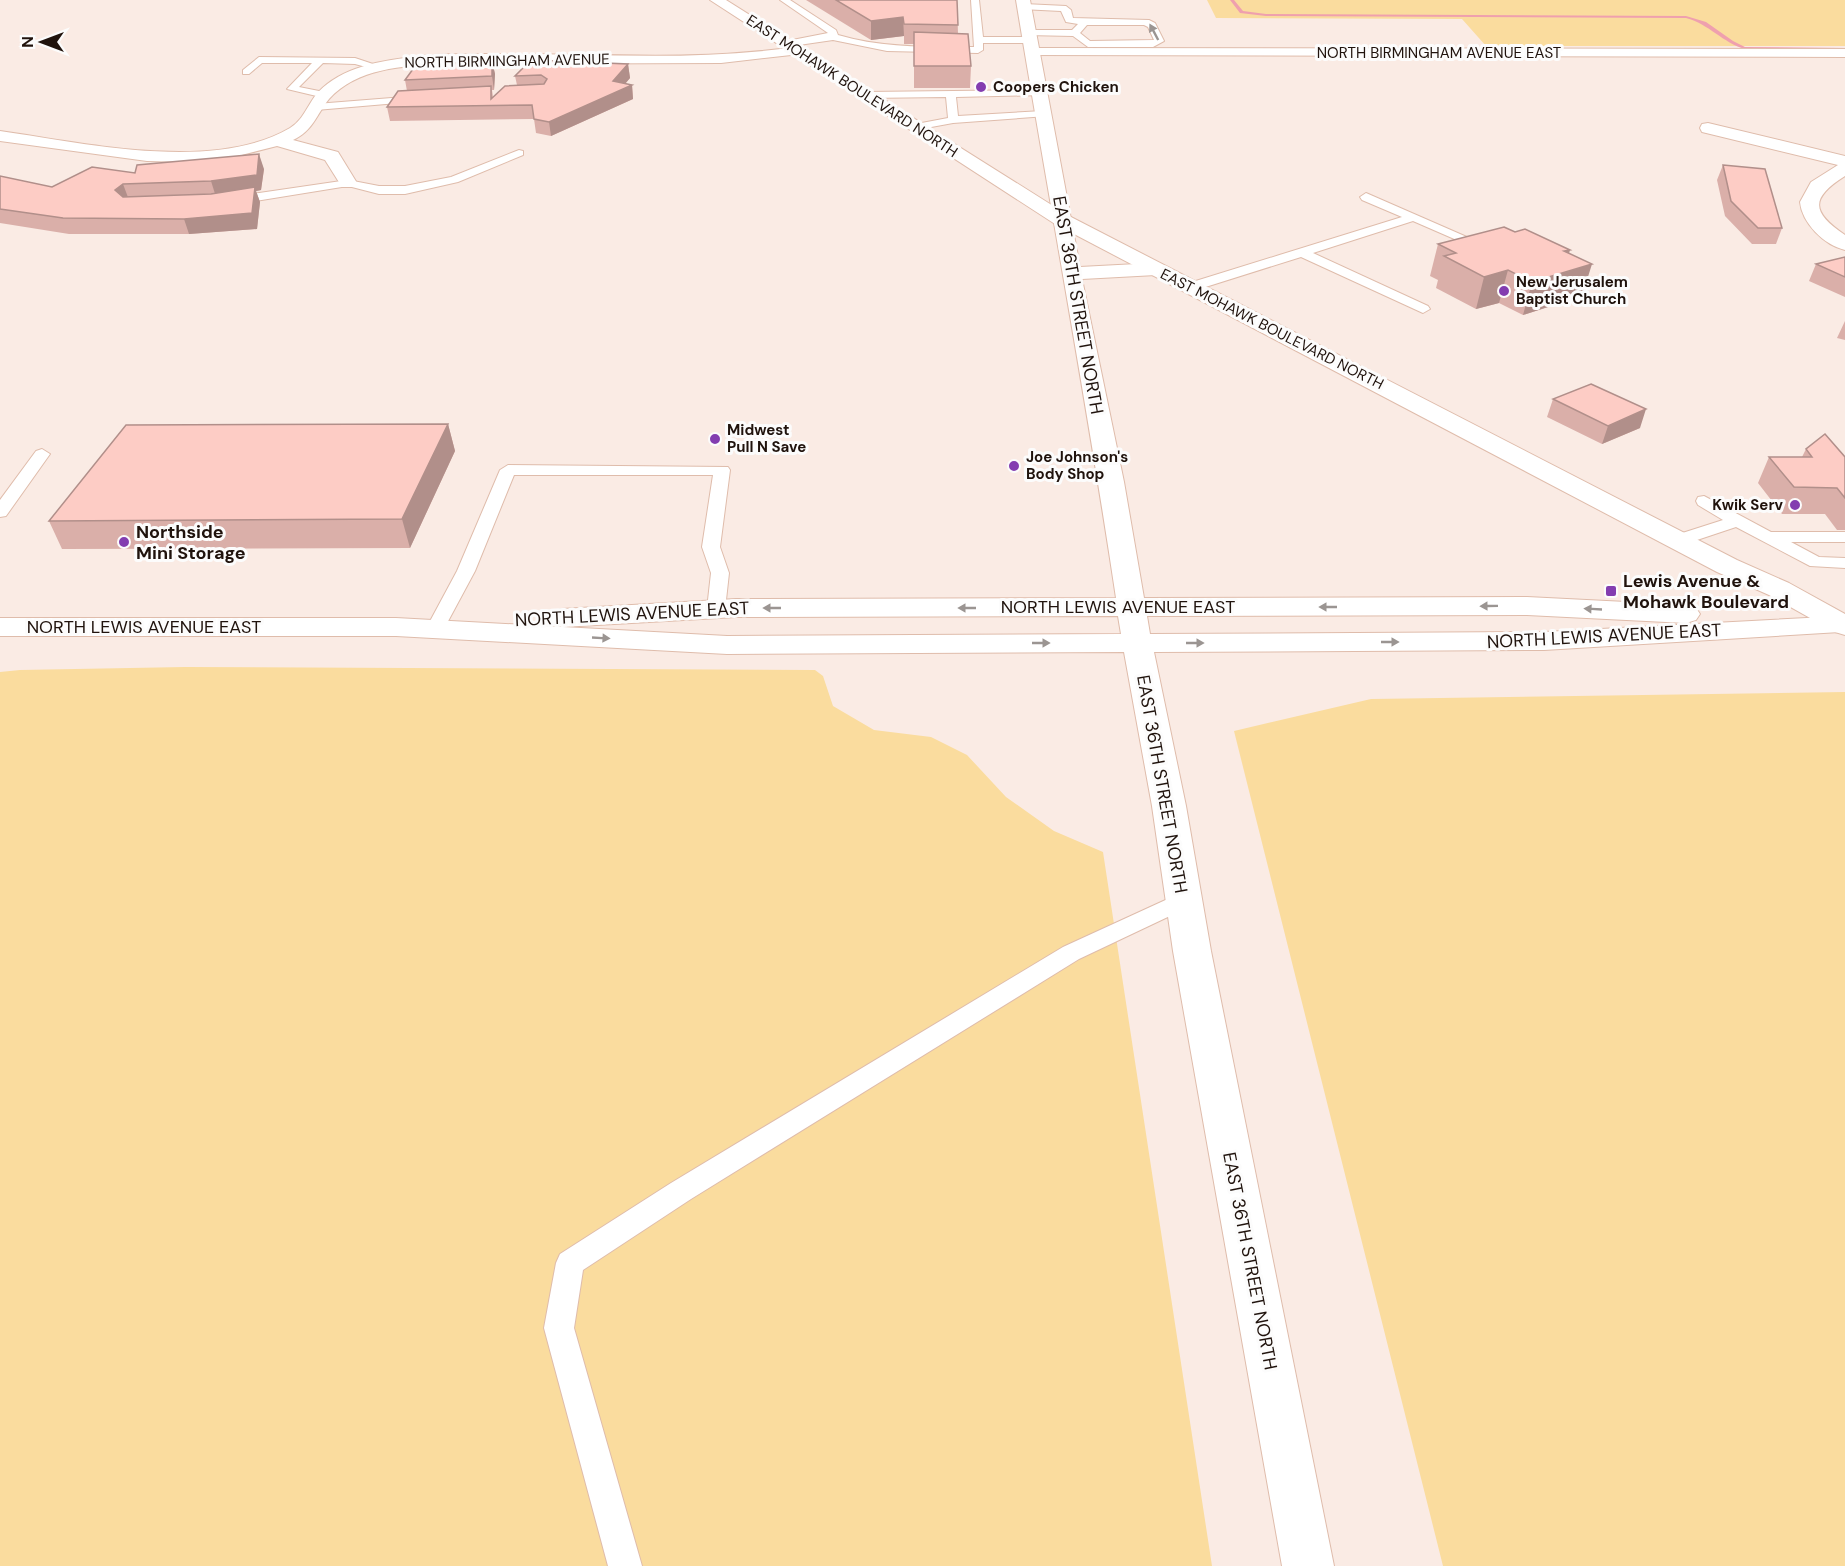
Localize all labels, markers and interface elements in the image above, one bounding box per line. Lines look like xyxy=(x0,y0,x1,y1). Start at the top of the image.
street label: EAST MOHAWK BOULEVARD NORTH xyxy=(743,10,961,162)
north arrow xyxy=(12,12,72,72)
one-way arrow xyxy=(1150,23,1160,41)
text: N xyxy=(17,36,38,48)
street label: NORTH BIRMINGHAM AVENUE EAST xyxy=(1317,43,1561,63)
street label: NORTH BIRMINGHAM AVENUE xyxy=(404,49,610,73)
place label: Coopers Chicken xyxy=(993,77,1119,97)
marker: Coopers Chicken xyxy=(974,80,988,94)
street label: EAST 36TH STREET NORTH xyxy=(1047,194,1109,416)
street label: EAST MOHAWK BOULEVARD NORTH xyxy=(1157,264,1387,394)
place label: New Jerusalem Baptist Church xyxy=(1516,272,1628,309)
marker: New Jerusalem Baptist Church xyxy=(1497,284,1511,298)
place label: Midwest Pull N Save xyxy=(727,420,806,457)
marker: Midwest Pull N Save xyxy=(708,432,722,446)
place label: Joe Johnson's Body Shop xyxy=(1026,447,1128,484)
marker: Joe Johnson's Body Shop xyxy=(1007,459,1021,473)
place label: Kwik Serv xyxy=(1712,495,1784,515)
marker: Kwik Serv xyxy=(1788,498,1802,512)
place label: Northside Mini Storage xyxy=(136,520,246,565)
marker: Northside Mini Storage xyxy=(117,535,131,549)
place label: Lewis Avenue & Mohawk Boulevard xyxy=(1623,569,1789,614)
marker: Lewis Avenue & Mohawk Boulevard xyxy=(1604,584,1618,598)
street label: NORTH LEWIS AVENUE EAST xyxy=(1001,595,1235,619)
street label: NORTH LEWIS AVENUE EAST xyxy=(514,596,750,632)
one-way arrow xyxy=(1319,602,1338,612)
one-way arrow xyxy=(1479,602,1498,611)
one-way arrow xyxy=(762,603,781,613)
one-way arrow xyxy=(957,603,976,613)
one-way arrow xyxy=(1583,605,1602,614)
street label: NORTH LEWIS AVENUE EAST xyxy=(27,615,261,639)
street label: NORTH LEWIS AVENUE EAST xyxy=(1486,618,1722,654)
one-way arrow xyxy=(591,633,610,642)
one-way arrow xyxy=(1381,637,1400,647)
one-way arrow xyxy=(1031,638,1050,648)
one-way arrow xyxy=(1186,638,1205,648)
street label: EAST 36TH STREET NORTH xyxy=(1131,673,1193,895)
street label: EAST 36TH STREET NORTH xyxy=(1217,1150,1283,1372)

